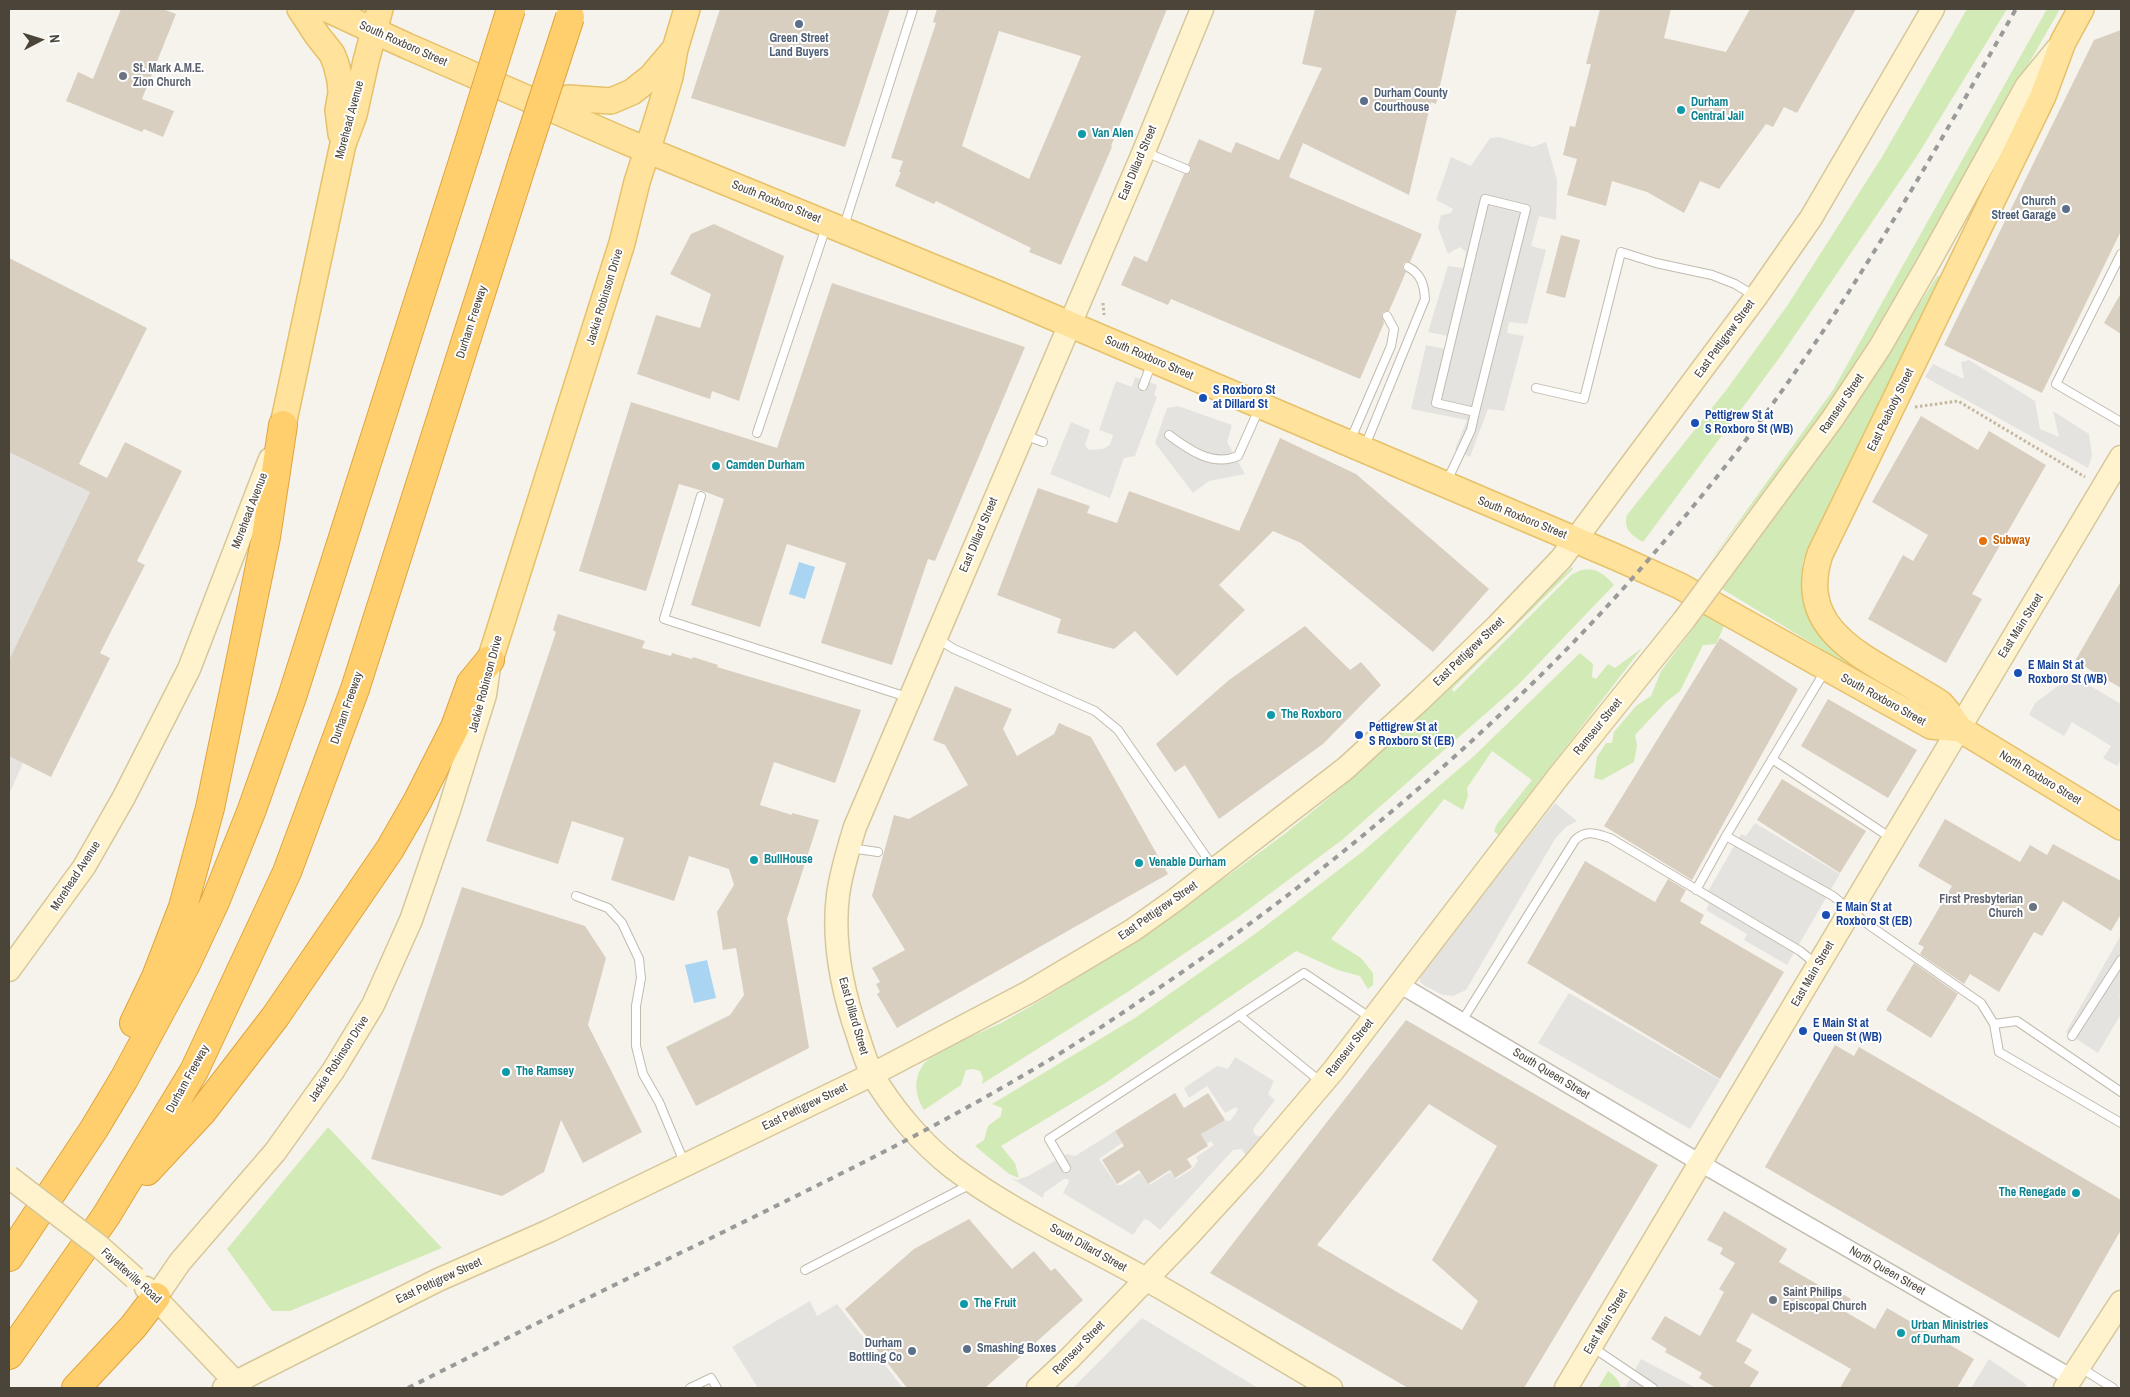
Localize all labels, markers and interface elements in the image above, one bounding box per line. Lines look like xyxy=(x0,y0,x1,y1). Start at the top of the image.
north arrow xyxy=(15,15,65,65)
street label: South Roxboro Street xyxy=(357,18,449,70)
marker: Green Street Land Buyers xyxy=(793,18,805,30)
place label: Green Street Land Buyers xyxy=(769,32,829,60)
text: N xyxy=(46,34,64,44)
place label: St. Mark A.M.E. Zion Church xyxy=(133,62,204,90)
marker: St. Mark A.M.E. Zion Church xyxy=(117,70,129,82)
street label: Morehead Avenue xyxy=(333,79,367,161)
place label: Durham County Courthouse xyxy=(1374,87,1448,115)
marker: Durham County Courthouse xyxy=(1358,95,1370,107)
place label: Durham Central Jail xyxy=(1691,96,1744,124)
marker: Durham Central Jail xyxy=(1675,104,1687,116)
street label: East Dillard Street xyxy=(1116,123,1160,203)
place label: Van Alen xyxy=(1092,127,1134,141)
marker: Van Alen xyxy=(1076,128,1088,140)
street label: South Roxboro Street xyxy=(729,178,823,226)
place label: Church Street Garage xyxy=(1991,195,2056,223)
marker: Church Street Garage xyxy=(2060,203,2072,215)
street label: Jackie Robinson Drive xyxy=(584,247,626,347)
street label: Durham Freeway xyxy=(453,284,491,360)
street label: East Pettigrew Street xyxy=(1692,297,1758,381)
street label: South Roxboro Street xyxy=(1103,333,1195,383)
street label: East Peabody Street xyxy=(1865,366,1917,454)
street label: Ramseur Street xyxy=(1817,371,1867,437)
place label: S Roxboro St at Dillard St xyxy=(1213,384,1275,412)
marker: S Roxboro St at Dillard St xyxy=(1197,392,1209,404)
place label: Pettigrew St at S Roxboro St (WB) xyxy=(1705,409,1793,437)
marker: Pettigrew St at S Roxboro St (WB) xyxy=(1689,417,1701,429)
place label: Camden Durham xyxy=(726,459,805,473)
marker: Camden Durham xyxy=(710,460,722,472)
street label: Morehead Avenue xyxy=(229,471,271,551)
street label: South Roxboro Street xyxy=(1475,494,1569,542)
street label: East Dillard Street xyxy=(957,495,1001,575)
place label: Subway xyxy=(1993,534,2030,548)
marker: Subway xyxy=(1977,535,1989,547)
street label: East Main Street xyxy=(1995,591,2047,661)
street label: East Pettigrew Street xyxy=(1431,615,1507,689)
street label: Jackie Robinson Drive xyxy=(466,634,506,734)
place label: E Main St at Roxboro St (WB) xyxy=(2028,659,2107,687)
marker: E Main St at Roxboro St (WB) xyxy=(2012,667,2024,679)
street label: Durham Freeway xyxy=(328,670,366,746)
street label: South Roxboro Street xyxy=(1838,671,1928,729)
street label: Ramseur Street xyxy=(1571,696,1625,758)
place label: The Roxboro xyxy=(1281,708,1342,722)
marker: The Roxboro xyxy=(1265,709,1277,721)
place label: Pettigrew St at S Roxboro St (EB) xyxy=(1369,721,1454,749)
marker: Pettigrew St at S Roxboro St (EB) xyxy=(1353,729,1365,741)
street label: North Roxboro Street xyxy=(1996,748,2084,808)
street label: Morehead Avenue xyxy=(48,838,104,914)
place label: BullHouse xyxy=(764,853,813,867)
marker: BullHouse xyxy=(748,854,760,866)
place label: Venable Durham xyxy=(1149,856,1226,870)
marker: Venable Durham xyxy=(1133,857,1145,869)
street label: East Pettigrew Street xyxy=(1116,878,1200,944)
place label: First Presbyterian Church xyxy=(1939,893,2023,921)
place label: E Main St at Roxboro St (EB) xyxy=(1836,901,1912,929)
marker: First Presbyterian Church xyxy=(2027,901,2039,913)
marker: E Main St at Roxboro St (EB) xyxy=(1820,909,1832,921)
street label: East Main Street xyxy=(1788,939,1838,1009)
street label: East Dillard Street xyxy=(835,976,871,1056)
street label: Jackie Robinson Drive xyxy=(306,1013,372,1105)
street label: Ramseur Street xyxy=(1323,1016,1377,1080)
place label: E Main St at Queen St (WB) xyxy=(1813,1017,1882,1045)
marker: E Main St at Queen St (WB) xyxy=(1797,1025,1809,1037)
street label: Durham Freeway xyxy=(163,1043,213,1115)
street label: South Queen Street xyxy=(1510,1045,1592,1103)
place label: The Ramsey xyxy=(516,1065,574,1079)
marker: The Ramsey xyxy=(500,1066,512,1078)
street label: East Pettigrew Street xyxy=(760,1080,850,1134)
place label: The Renegade xyxy=(1999,1186,2066,1200)
marker: The Renegade xyxy=(2070,1187,2082,1199)
street label: South Dillard Street xyxy=(1047,1221,1129,1275)
street label: North Queen Street xyxy=(1846,1243,1928,1299)
street label: Fayetteville Road xyxy=(98,1245,164,1307)
street label: East Pettigrew Street xyxy=(394,1255,484,1307)
place label: Saint Philips Episcopal Church xyxy=(1783,1286,1867,1314)
street label: East Main Street xyxy=(1581,1287,1631,1357)
marker: Saint Philips Episcopal Church xyxy=(1767,1294,1779,1306)
place label: The Fruit xyxy=(974,1297,1016,1311)
marker: The Fruit xyxy=(958,1298,970,1310)
street label: Ramseur Street xyxy=(1050,1318,1108,1378)
place label: Urban Ministries of Durham xyxy=(1911,1319,1988,1347)
marker: Urban Ministries of Durham xyxy=(1895,1327,1907,1339)
place label: Durham Bottling Co xyxy=(849,1337,902,1365)
place label: Smashing Boxes xyxy=(977,1342,1056,1356)
marker: Smashing Boxes xyxy=(961,1343,973,1355)
marker: Durham Bottling Co xyxy=(906,1345,918,1357)

